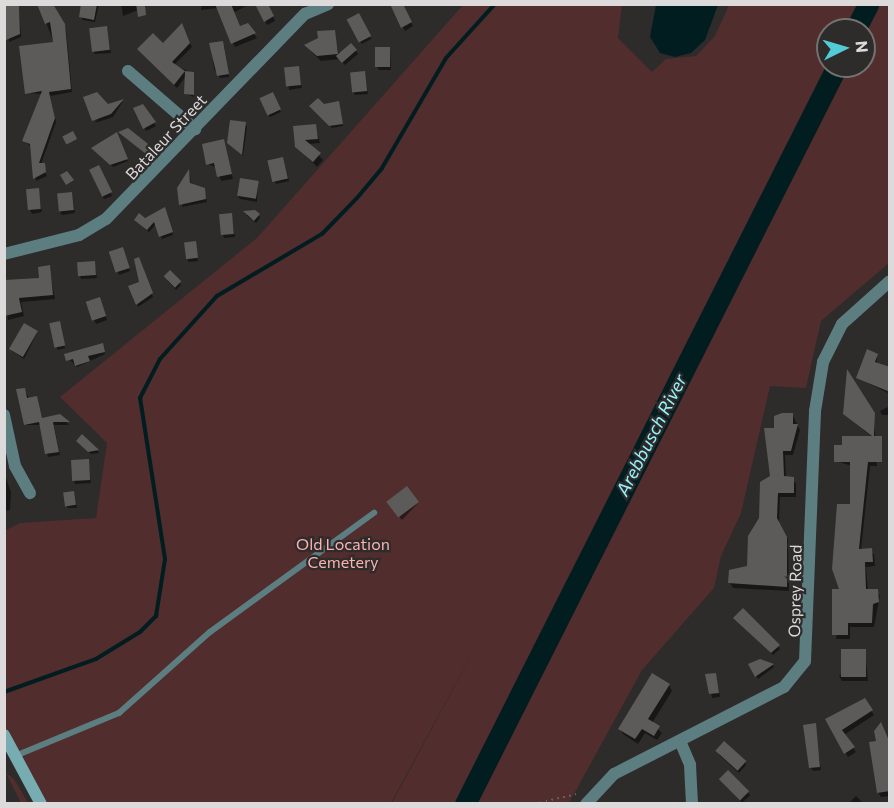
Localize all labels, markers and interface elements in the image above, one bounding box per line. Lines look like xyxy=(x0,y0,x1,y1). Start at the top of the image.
north arrow xyxy=(816,18,876,78)
text: N xyxy=(852,40,872,53)
street label: Bataleur Street xyxy=(122,90,210,184)
water label: Arebbusch River xyxy=(611,371,691,499)
park label: Old Location Cemetery xyxy=(296,534,390,572)
street label: Osprey Road xyxy=(785,544,805,638)

